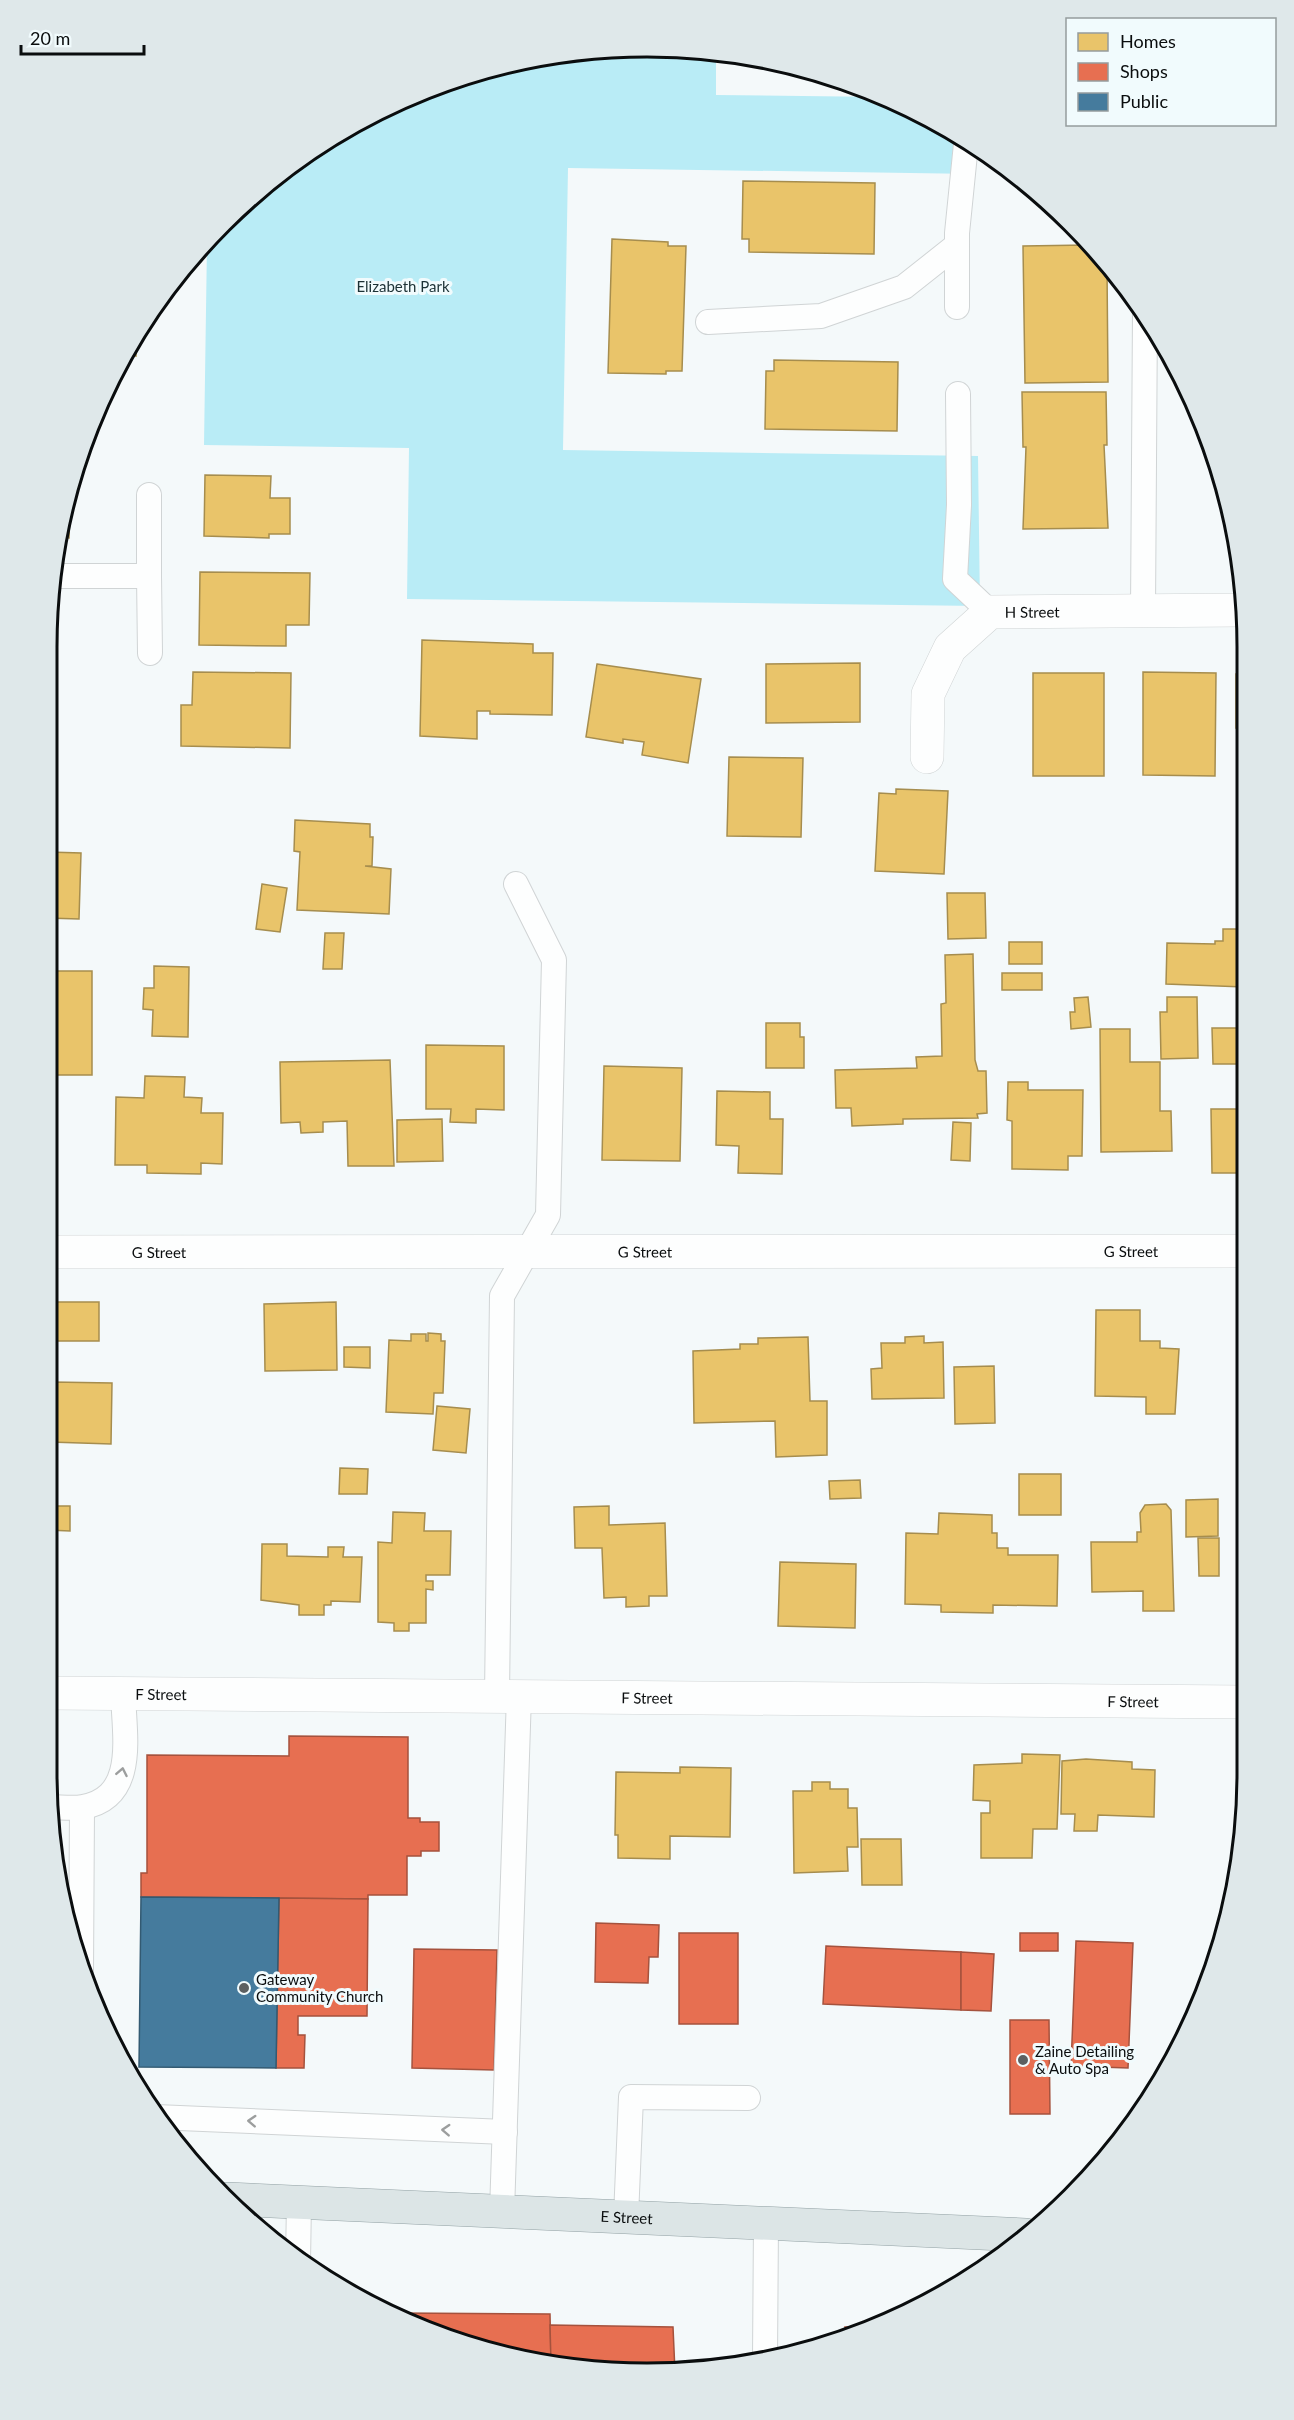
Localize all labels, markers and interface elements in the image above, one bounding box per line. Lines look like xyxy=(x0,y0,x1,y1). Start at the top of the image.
scale bar xyxy=(21,18,144,56)
legend xyxy=(1066,18,1276,126)
text: 20 m xyxy=(30,27,70,49)
text: Homes xyxy=(1120,30,1176,52)
text: Shops xyxy=(1120,60,1168,82)
text: Public xyxy=(1120,90,1168,112)
park label: Elizabeth Park xyxy=(356,277,450,295)
street label: H Street xyxy=(1005,602,1060,621)
street label: G Street xyxy=(618,1242,673,1261)
street label: G Street xyxy=(1104,1242,1159,1260)
street label: G Street xyxy=(132,1243,187,1261)
street label: F Street xyxy=(135,1685,187,1703)
street label: F Street xyxy=(621,1688,673,1707)
street label: F Street xyxy=(1107,1692,1159,1710)
one-way arrow xyxy=(115,1767,128,1777)
place label: Gateway Community Church xyxy=(256,1970,383,2005)
marker: Gateway Community Church xyxy=(237,1981,251,1995)
place label: Zaine Detailing & Auto Spa xyxy=(1035,2042,1134,2077)
marker: Zaine Detailing & Auto Spa xyxy=(1016,2053,1030,2067)
one-way arrow xyxy=(247,2115,256,2128)
one-way arrow xyxy=(442,2123,451,2136)
street label: E Street xyxy=(600,2207,654,2227)

